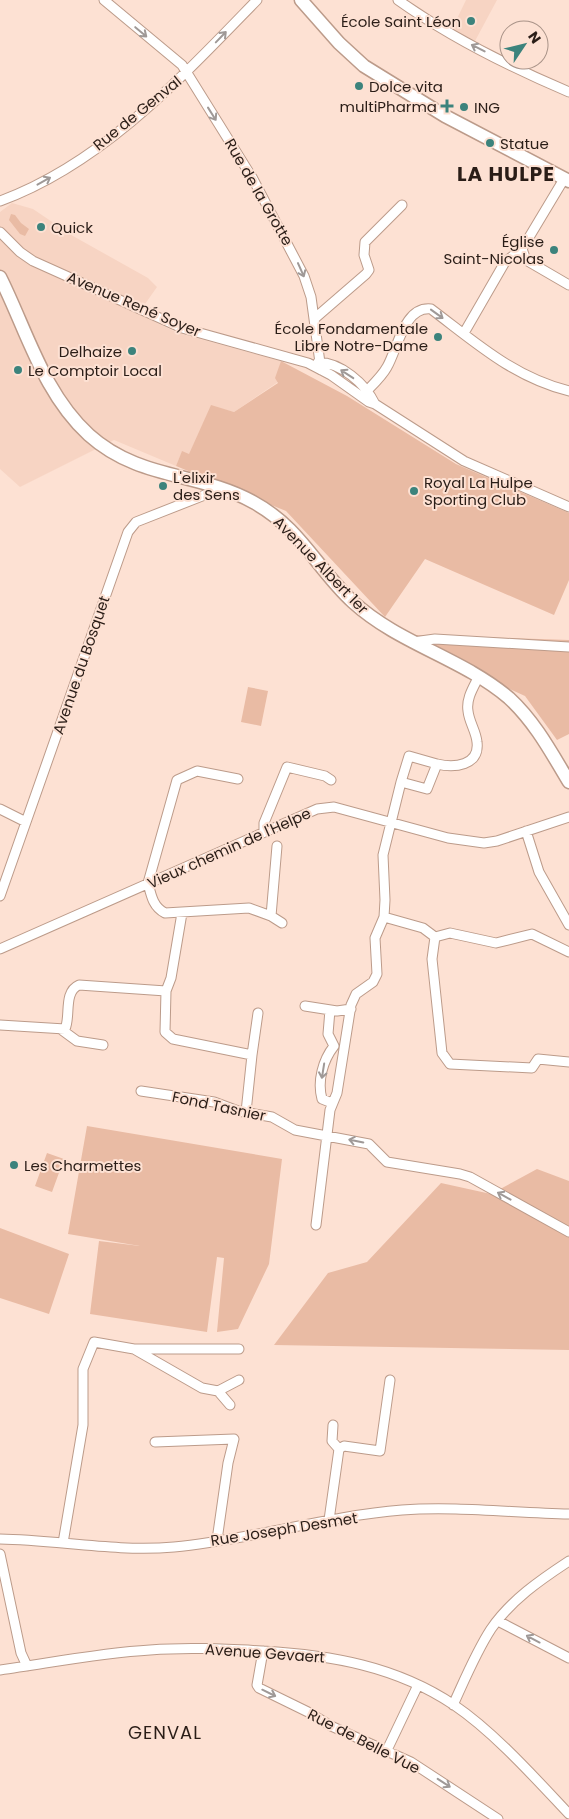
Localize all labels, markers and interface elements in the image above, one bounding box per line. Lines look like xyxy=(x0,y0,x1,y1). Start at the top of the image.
place label: École Saint Léon xyxy=(341,11,461,32)
marker: École Saint Léon xyxy=(465,15,477,27)
north arrow xyxy=(499,20,549,70)
one-way arrow xyxy=(135,26,148,37)
text: N xyxy=(523,27,546,48)
one-way arrow xyxy=(214,32,226,44)
one-way arrow xyxy=(471,43,486,52)
street label: Rue de Genval xyxy=(88,71,186,155)
place label: Dolce vita xyxy=(369,76,443,97)
marker: Dolce vita xyxy=(353,80,365,92)
place label: multiPharma xyxy=(339,96,437,117)
place label: ING xyxy=(474,97,500,118)
marker: multiPharma xyxy=(441,100,453,112)
marker: ING xyxy=(458,101,470,113)
one-way arrow xyxy=(208,106,218,120)
place label: Statue xyxy=(500,133,549,154)
street label: Rue de la Grotte xyxy=(220,135,298,249)
marker: Statue xyxy=(484,137,496,149)
district label: LA HULPE xyxy=(457,160,555,188)
one-way arrow xyxy=(37,176,51,186)
place label: Quick xyxy=(51,217,93,238)
marker: Quick xyxy=(35,221,47,233)
place label: Église Saint-Nicolas xyxy=(443,231,544,269)
marker: Église Saint-Nicolas xyxy=(548,244,560,256)
one-way arrow xyxy=(297,262,307,277)
street label: Avenue René Soyer xyxy=(64,266,204,342)
one-way arrow xyxy=(430,309,444,319)
place label: École Fondamentale Libre Notre-Dame xyxy=(275,318,428,356)
marker: École Fondamentale Libre Notre-Dame xyxy=(432,331,444,343)
place label: Delhaize xyxy=(59,341,122,362)
marker: Delhaize xyxy=(126,345,138,357)
place label: Le Comptoir Local xyxy=(28,360,162,381)
marker: Le Comptoir Local xyxy=(12,364,24,376)
one-way arrow xyxy=(340,368,354,378)
place label: L'elixir des Sens xyxy=(173,467,240,505)
place label: Royal La Hulpe Sporting Club xyxy=(424,472,533,510)
marker: L'elixir des Sens xyxy=(157,480,169,492)
marker: Royal La Hulpe Sporting Club xyxy=(408,485,420,497)
street label: Avenue Albert 1er xyxy=(269,512,373,619)
street label: Avenue du Bosquet xyxy=(47,593,115,737)
street label: Vieux chemin de l'Helpe xyxy=(144,802,314,894)
one-way arrow xyxy=(317,1063,327,1079)
street label: Fond Tasnier xyxy=(170,1086,268,1126)
one-way arrow xyxy=(349,1136,365,1145)
place label: Les Charmettes xyxy=(24,1155,142,1176)
marker: Les Charmettes xyxy=(8,1159,20,1171)
one-way arrow xyxy=(497,1191,512,1201)
street label: Rue Joseph Desmet xyxy=(209,1507,359,1551)
one-way arrow xyxy=(526,1634,541,1644)
street label: Avenue Gevaert xyxy=(204,1638,326,1668)
one-way arrow xyxy=(261,1688,276,1698)
street label: Rue de Belle Vue xyxy=(304,1704,424,1778)
district label: GENVAL xyxy=(128,1720,202,1745)
one-way arrow xyxy=(436,1779,450,1789)

